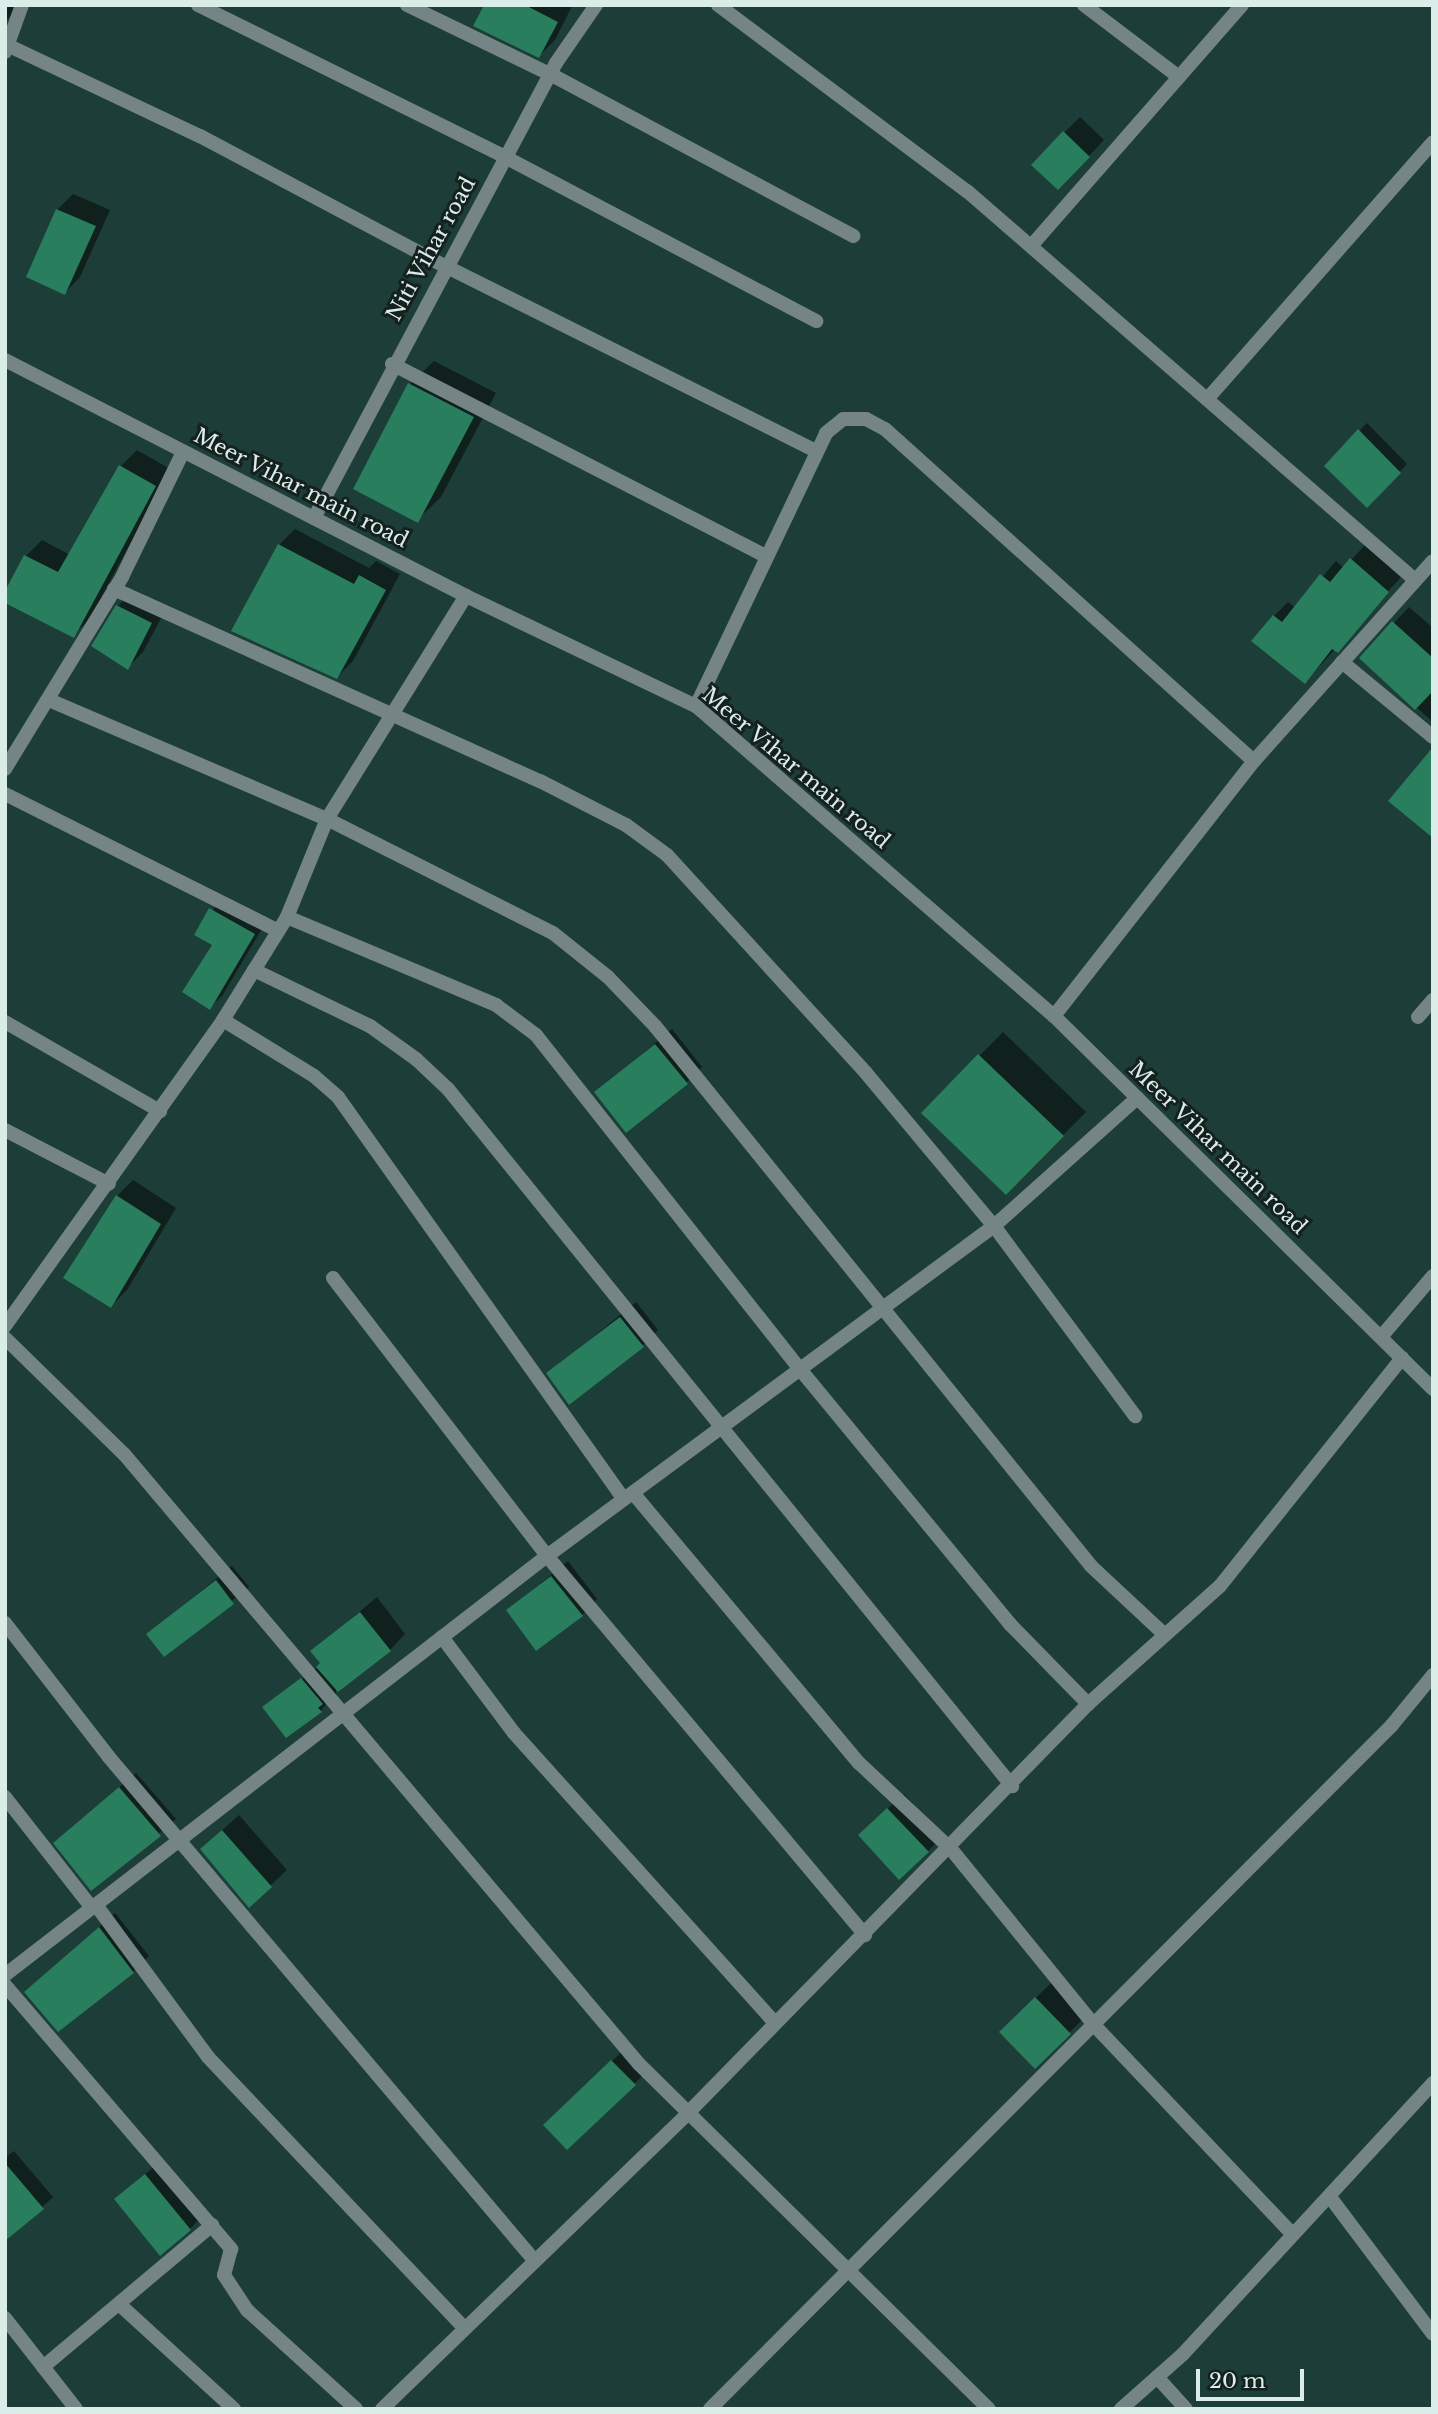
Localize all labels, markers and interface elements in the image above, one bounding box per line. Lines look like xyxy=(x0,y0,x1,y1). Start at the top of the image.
street label: Niti Vihar road xyxy=(381,172,481,326)
street label: Meer Vihar main road xyxy=(189,422,413,554)
street label: Meer Vihar main road xyxy=(696,681,896,855)
street label: Meer Vihar main road xyxy=(1123,1056,1313,1240)
scale bar xyxy=(1200,2354,1308,2398)
text: 20 m xyxy=(1209,2368,1266,2394)

